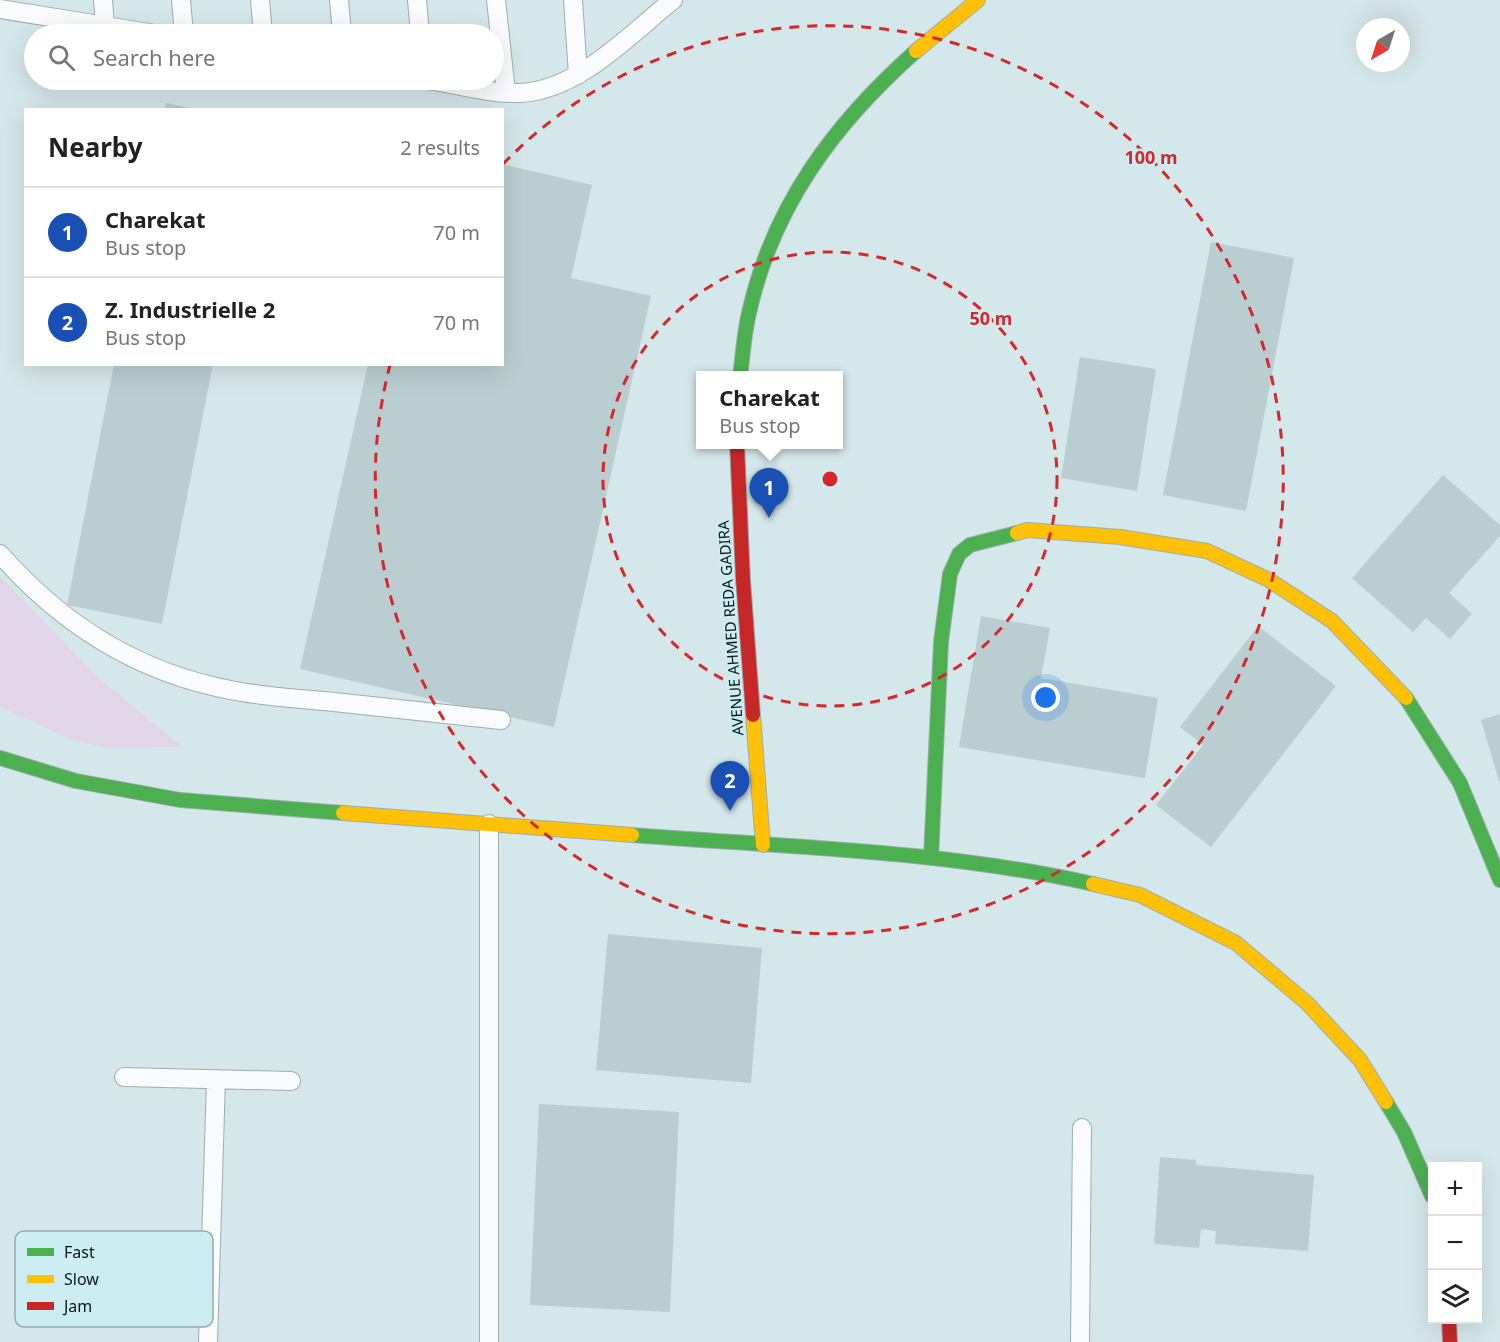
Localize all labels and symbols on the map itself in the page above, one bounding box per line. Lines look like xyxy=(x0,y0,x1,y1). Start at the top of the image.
north arrow xyxy=(1356,18,1410,72)
text: 100 m xyxy=(1124,145,1178,169)
text: 50 m xyxy=(970,306,1012,330)
pin: 1 xyxy=(750,468,788,518)
centre of rings xyxy=(820,469,840,489)
street label: AVENUE AHMED REDA GADIRA xyxy=(712,519,748,736)
your location xyxy=(1031,683,1060,712)
pin: 2 xyxy=(710,762,750,811)
legend xyxy=(15,1231,213,1327)
text: Fast xyxy=(64,1241,95,1263)
text: Slow xyxy=(64,1268,99,1290)
text: Jam xyxy=(62,1295,92,1317)

